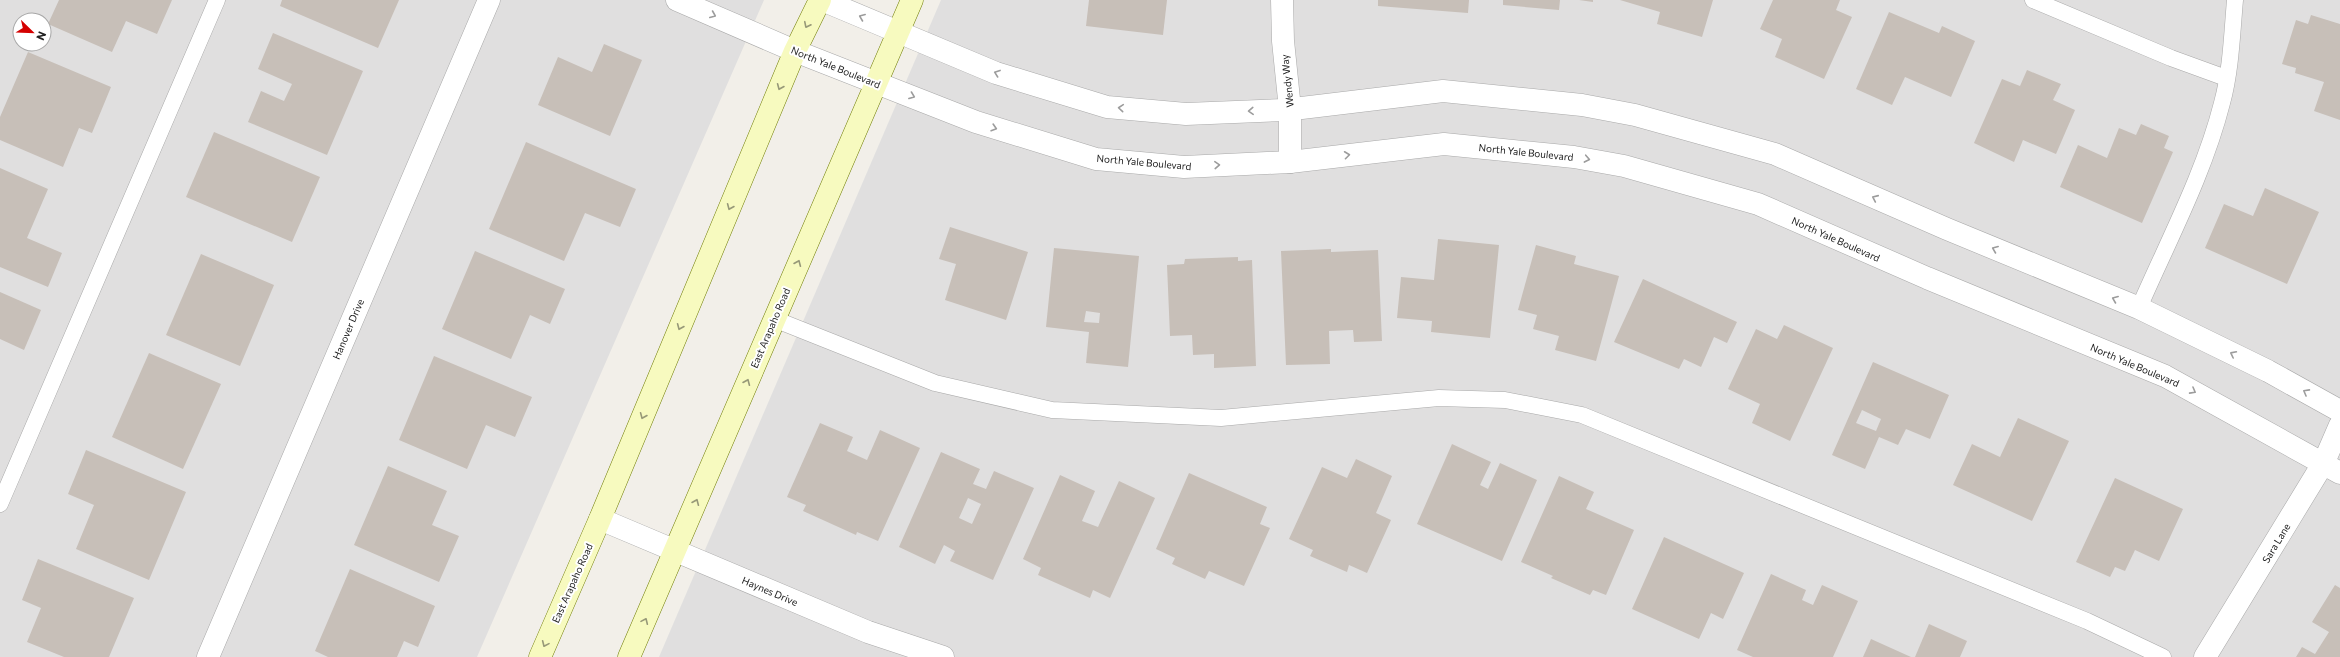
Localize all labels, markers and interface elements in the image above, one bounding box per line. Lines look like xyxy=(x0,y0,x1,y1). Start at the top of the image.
one-way arrow xyxy=(710,11,717,19)
north arrow xyxy=(12,12,52,52)
one-way arrow xyxy=(859,13,866,21)
one-way arrow xyxy=(804,21,812,29)
text: N xyxy=(34,30,49,42)
street label: North Yale Boulevard xyxy=(790,44,883,90)
street label: Wendy Way xyxy=(1278,54,1296,108)
one-way arrow xyxy=(993,69,1000,77)
one-way arrow xyxy=(777,82,785,90)
one-way arrow xyxy=(908,92,915,100)
one-way arrow xyxy=(1118,104,1124,113)
one-way arrow xyxy=(1248,107,1254,115)
one-way arrow xyxy=(991,123,998,132)
street label: North Yale Boulevard xyxy=(1478,141,1574,163)
one-way arrow xyxy=(1344,151,1350,160)
street label: North Yale Boulevard xyxy=(1096,152,1192,172)
one-way arrow xyxy=(1584,154,1590,163)
one-way arrow xyxy=(1214,161,1220,169)
one-way arrow xyxy=(1872,195,1880,203)
one-way arrow xyxy=(727,202,735,210)
street label: North Yale Boulevard xyxy=(1790,214,1882,264)
one-way arrow xyxy=(1991,246,1999,254)
one-way arrow xyxy=(794,259,802,266)
street label: East Arapaho Road xyxy=(748,286,792,370)
one-way arrow xyxy=(2112,295,2119,303)
street label: Hanover Drive xyxy=(330,297,366,361)
one-way arrow xyxy=(677,322,685,330)
street label: North Yale Boulevard xyxy=(2089,341,2181,389)
one-way arrow xyxy=(2230,351,2237,359)
one-way arrow xyxy=(743,379,751,386)
one-way arrow xyxy=(2189,386,2196,393)
one-way arrow xyxy=(2303,390,2310,397)
one-way arrow xyxy=(639,413,647,420)
one-way arrow xyxy=(691,499,699,506)
street label: Sara Lane xyxy=(2259,521,2293,565)
street label: East Arapaho Road xyxy=(549,541,595,625)
street label: Haynes Drive xyxy=(740,574,800,608)
one-way arrow xyxy=(640,618,648,625)
one-way arrow xyxy=(542,640,550,648)

